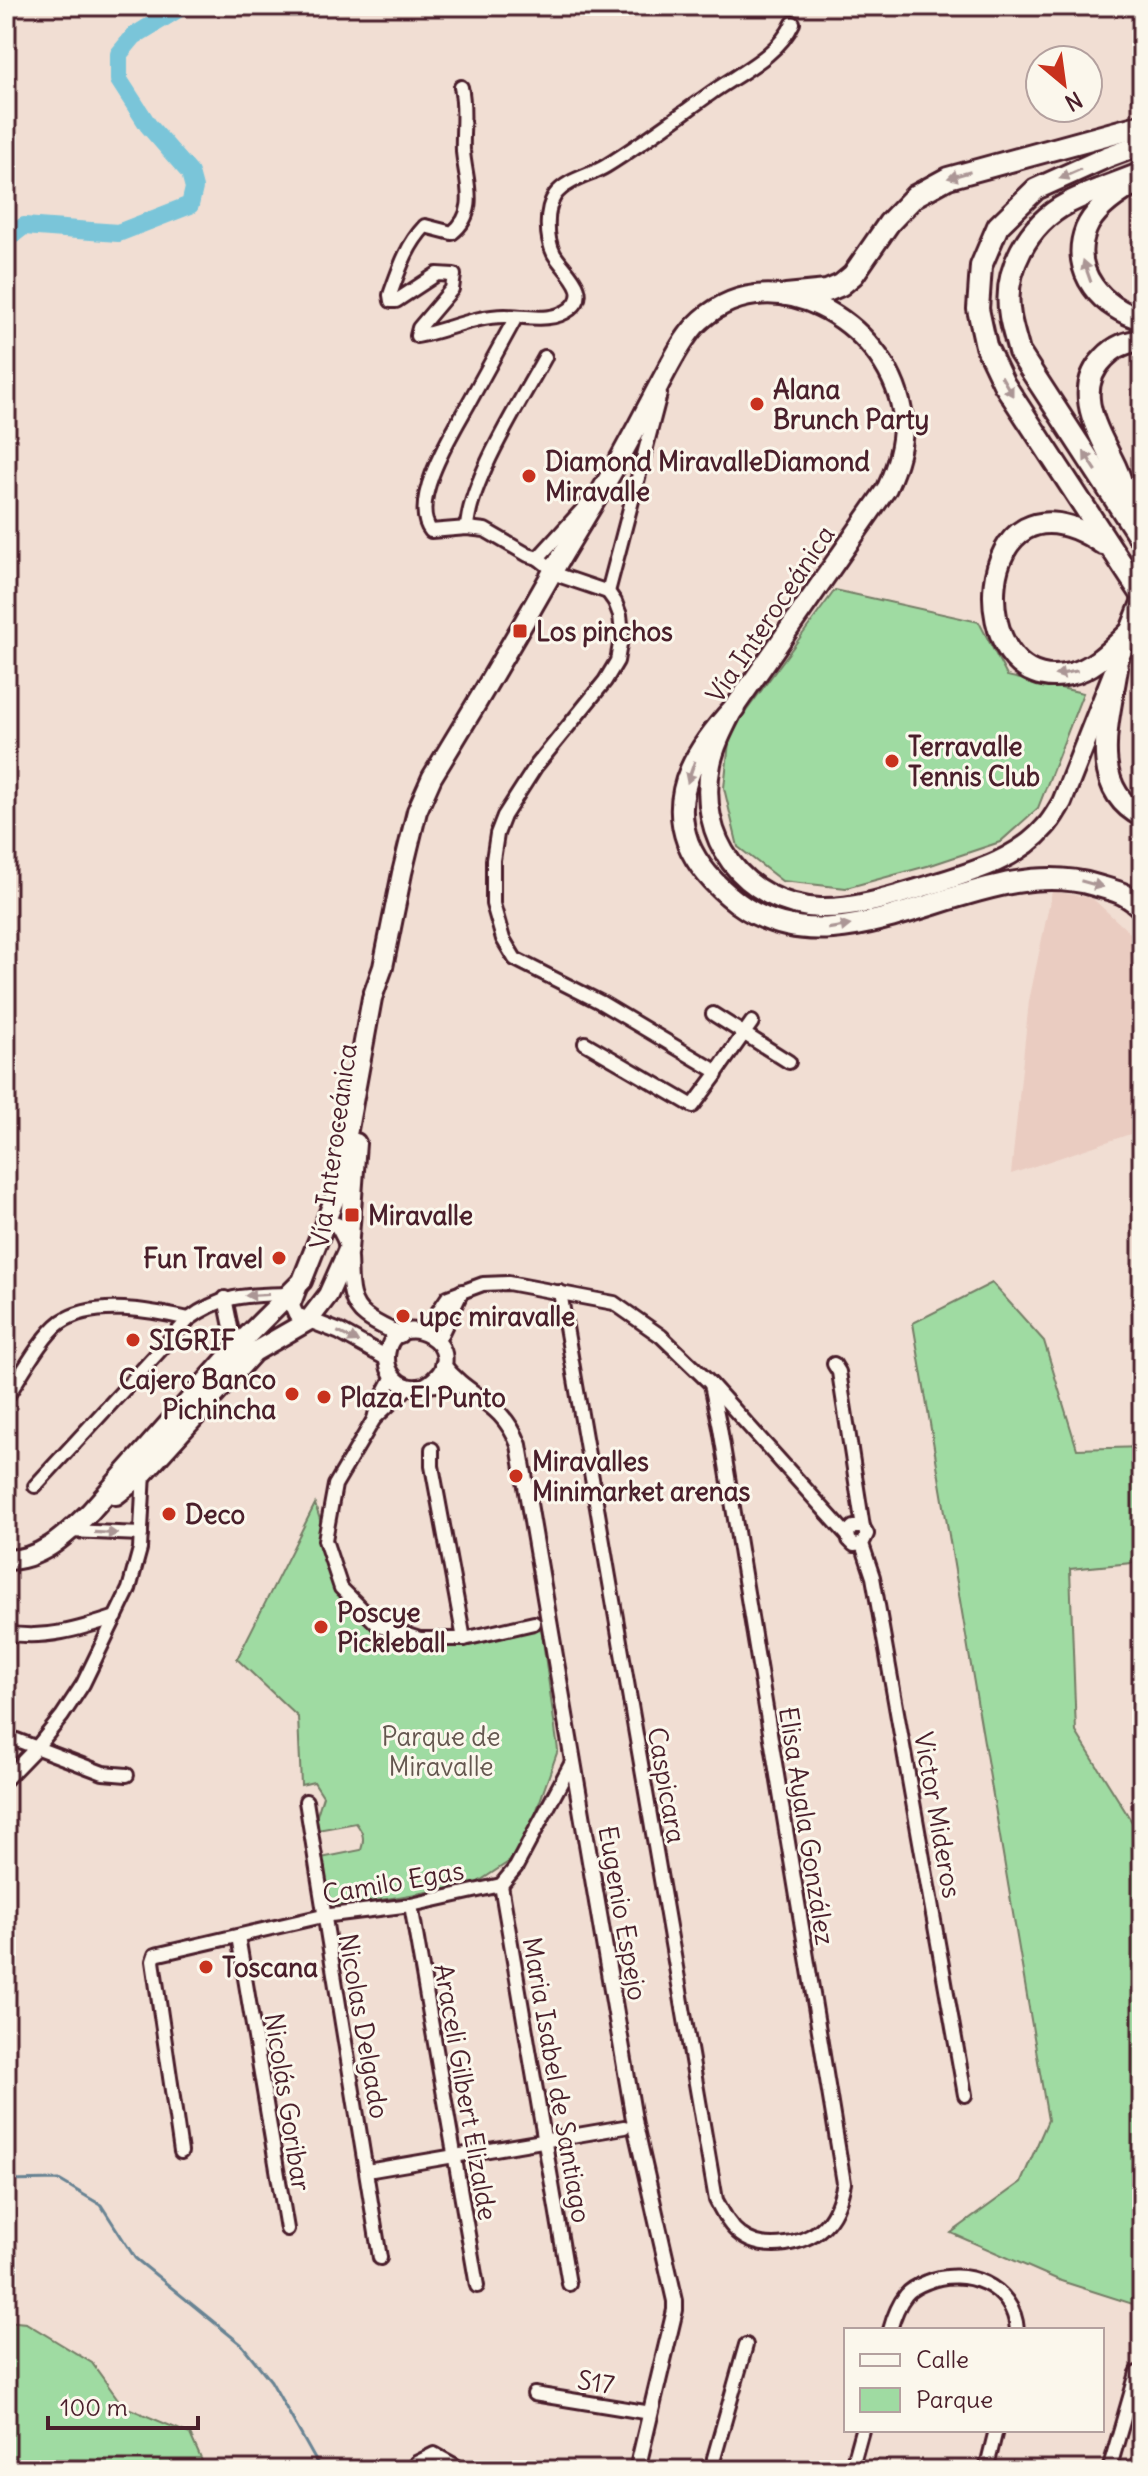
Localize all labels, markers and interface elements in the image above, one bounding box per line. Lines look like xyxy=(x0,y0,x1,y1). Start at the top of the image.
north arrow xyxy=(1024,44,1104,124)
text: N xyxy=(1060,86,1087,117)
one-way arrow xyxy=(1058,167,1082,181)
one-way arrow xyxy=(946,170,971,182)
one-way arrow xyxy=(1080,258,1092,282)
place label: Alana Brunch Party xyxy=(773,373,929,436)
one-way arrow xyxy=(1000,375,1014,397)
marker: Alana Brunch Party xyxy=(748,395,766,413)
place label: Diamond MiravalleDiamond Miravalle xyxy=(545,445,870,508)
one-way arrow xyxy=(1084,450,1098,472)
marker: Diamond MiravalleDiamond Miravalle xyxy=(520,467,538,485)
street label: Vía Interoceánica xyxy=(698,519,842,709)
place label: Los pinchos xyxy=(536,615,673,648)
marker: Los pinchos xyxy=(511,622,529,640)
one-way arrow xyxy=(1053,668,1078,680)
place label: Terravalle Tennis Club xyxy=(908,730,1040,793)
marker: Terravalle Tennis Club xyxy=(883,752,901,770)
one-way arrow xyxy=(684,760,696,784)
one-way arrow xyxy=(1081,878,1105,891)
one-way arrow xyxy=(827,920,852,933)
street label: Vía Interoceánica xyxy=(302,1041,364,1251)
place label: Miravalle xyxy=(368,1199,473,1232)
marker: Miravalle xyxy=(343,1206,361,1224)
place label: Fun Travel xyxy=(143,1242,263,1275)
marker: Fun Travel xyxy=(270,1249,288,1267)
one-way arrow xyxy=(244,1289,269,1302)
place label: upc miravalle xyxy=(419,1300,575,1333)
marker: upc miravalle xyxy=(394,1307,412,1325)
place label: SIGRIF xyxy=(149,1324,236,1357)
one-way arrow xyxy=(337,1330,360,1343)
marker: SIGRIF xyxy=(124,1331,142,1349)
place label: Cajero Banco Pichincha xyxy=(119,1363,276,1426)
place label: Plaza El Punto xyxy=(340,1381,506,1414)
marker: Cajero Banco Pichincha xyxy=(283,1385,301,1403)
marker: Plaza El Punto xyxy=(315,1388,333,1406)
place label: Miravalles Minimarket arenas xyxy=(532,1445,751,1508)
marker: Miravalles Minimarket arenas xyxy=(507,1467,525,1485)
place label: Deco xyxy=(185,1498,245,1531)
marker: Deco xyxy=(160,1505,178,1523)
one-way arrow xyxy=(93,1526,119,1539)
place label: Poscye Pickleball xyxy=(337,1596,446,1659)
marker: Poscye Pickleball xyxy=(312,1618,330,1636)
street label: Elisa Ayala González xyxy=(772,1705,842,1947)
park label: Parque de Miravalle xyxy=(382,1720,500,1783)
street label: Caspicara xyxy=(641,1724,693,1846)
street label: Victor Mideros xyxy=(907,1729,969,1901)
street label: Eugenio Espejo xyxy=(591,1823,655,2003)
street label: Camilo Egas xyxy=(320,1853,466,1911)
street label: Nicolas Delgado xyxy=(331,1931,397,2121)
street label: Maria Isabel de Santiago xyxy=(516,1935,598,2225)
place label: Toscana xyxy=(222,1951,318,1984)
marker: Toscana xyxy=(197,1958,215,1976)
street label: Araceli Gilbert Elizalde xyxy=(427,1961,505,2223)
street label: Nicolás Goribar xyxy=(258,2011,318,2194)
legend xyxy=(844,2328,1104,2432)
text: Calle xyxy=(916,2344,969,2374)
street label: S17 xyxy=(575,2363,617,2401)
scale bar xyxy=(48,2380,198,2430)
text: Parque xyxy=(916,2384,993,2414)
text: 100 m xyxy=(60,2392,128,2422)

